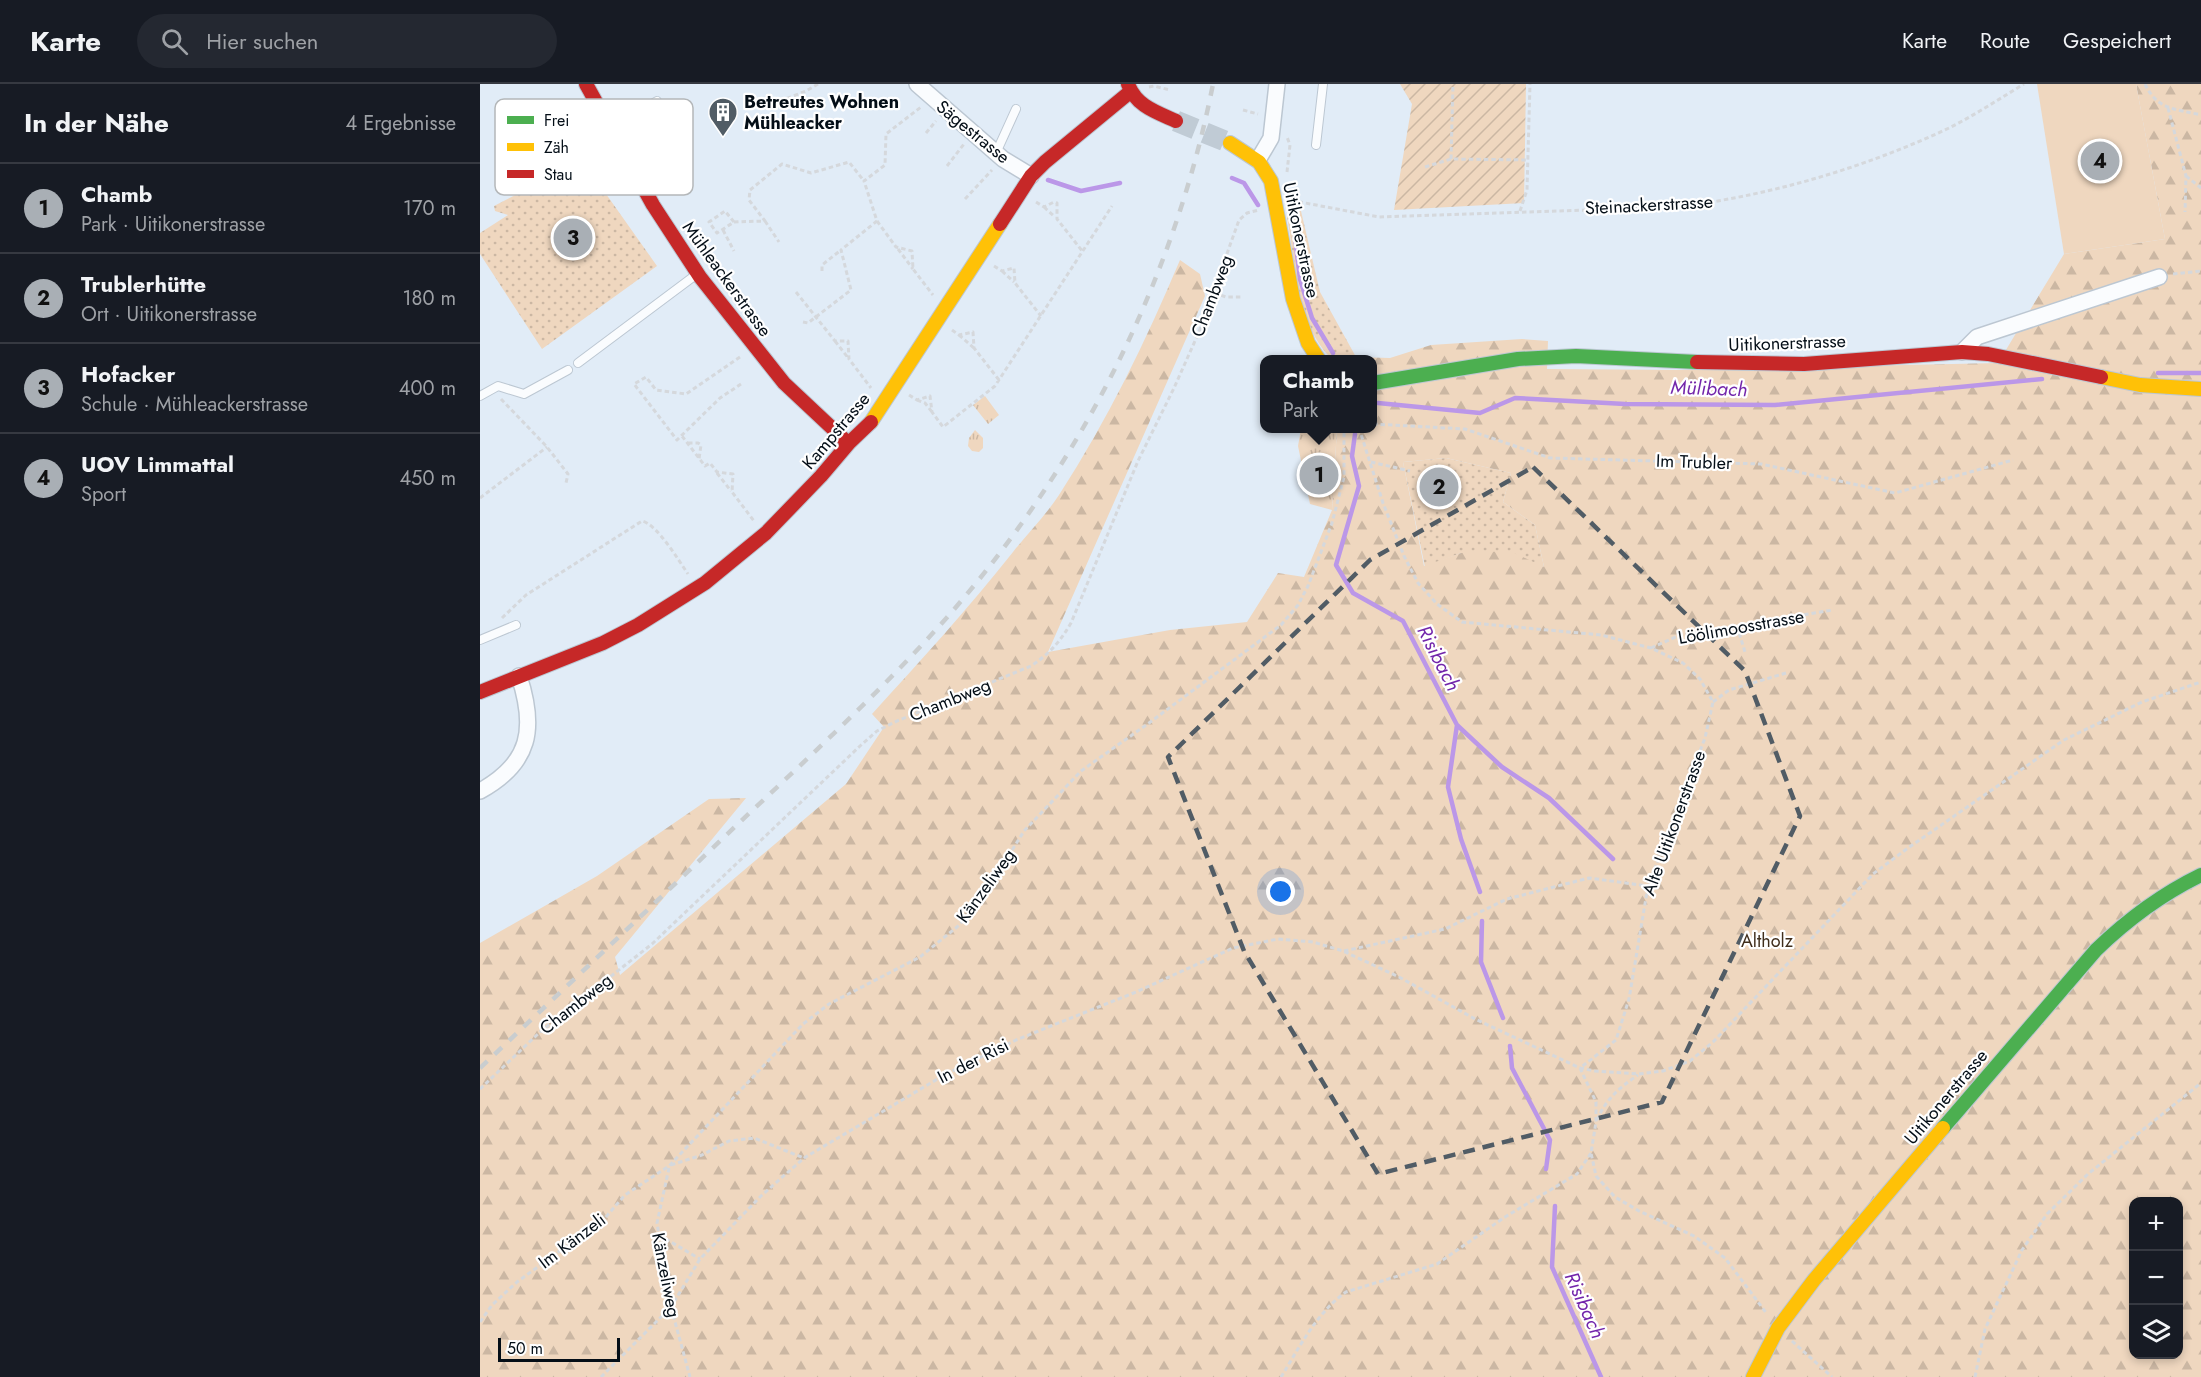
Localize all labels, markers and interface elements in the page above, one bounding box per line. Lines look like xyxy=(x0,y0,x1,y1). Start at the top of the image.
search box xyxy=(137,14,557,68)
text: Karte xyxy=(30,21,101,62)
icon: search xyxy=(158,25,191,58)
text: Hier suchen xyxy=(206,25,318,57)
text: Karte xyxy=(1902,26,1947,56)
text: Route xyxy=(1980,26,2030,56)
text: Gespeichert xyxy=(2063,26,2171,56)
place label: Betreutes Wohnen Mühleacker xyxy=(744,89,899,136)
street label: Sägestrasse xyxy=(931,94,1015,170)
building icon: Betreutes Wohnen Mühleacker xyxy=(707,96,739,138)
legend xyxy=(495,99,693,195)
text: In der Nähe xyxy=(24,104,169,142)
text: 4 Ergebnisse xyxy=(346,109,456,138)
text: Frei xyxy=(544,109,569,132)
text: Zäh xyxy=(544,136,569,159)
pin: 4 xyxy=(2080,138,2120,184)
text: Stau xyxy=(544,163,573,186)
text: Chamb xyxy=(81,178,152,210)
street label: Uitikonerstrasse xyxy=(1276,180,1326,300)
street label: Steinackerstrasse xyxy=(1584,189,1714,221)
text: 1 xyxy=(38,194,49,223)
text: 170 m xyxy=(403,194,456,223)
text: Park · Uitikonerstrasse xyxy=(81,210,265,239)
pin: 3 xyxy=(554,216,592,260)
street label: Mühleackerstrasse xyxy=(676,216,778,342)
street label: Chambweg xyxy=(1184,251,1240,341)
text: Trublerhütte xyxy=(81,268,206,300)
text: 2 xyxy=(37,284,50,313)
text: 180 m xyxy=(402,284,456,313)
text: Ort · Uitikonerstrasse xyxy=(81,300,257,329)
street label: Uitikonerstrasse xyxy=(1728,328,1846,358)
popup xyxy=(1260,355,1377,433)
text: Hofacker xyxy=(81,358,176,390)
text: Chamb xyxy=(1283,364,1354,396)
water label: Mülibach xyxy=(1670,373,1748,404)
text: 3 xyxy=(37,374,50,403)
text: 400 m xyxy=(399,374,456,403)
street label: Kampstrasse xyxy=(796,387,876,475)
text: Schule · Mühleackerstrasse xyxy=(81,390,308,419)
text: Park xyxy=(1283,396,1318,425)
text: UOV Limmattal xyxy=(81,448,234,480)
street label: Im Trubler xyxy=(1655,448,1733,476)
pin: 1 xyxy=(1300,452,1338,498)
text: 4 xyxy=(37,464,50,493)
text: 450 m xyxy=(399,464,456,493)
pin: 2 xyxy=(1420,464,1458,510)
text: Sport xyxy=(81,480,126,509)
street label: Löölimoosstrasse xyxy=(1676,603,1806,651)
water label: Risibach xyxy=(1410,620,1467,696)
street label: Chambweg xyxy=(905,672,995,728)
street label: Alte Uitikonerstrasse xyxy=(1636,747,1712,899)
street label: Känzeliweg xyxy=(950,844,1022,928)
your location xyxy=(1266,877,1295,906)
park label: Altholz xyxy=(1741,928,1794,954)
street label: Chambweg xyxy=(534,967,618,1041)
street label: In der Risi xyxy=(933,1032,1013,1090)
street label: Uitikonerstrasse xyxy=(1898,1044,1994,1150)
map controls xyxy=(2129,1197,2183,1359)
button: + xyxy=(2129,1197,2183,1251)
street label: Im Känzeli xyxy=(533,1207,611,1275)
street label: Känzeliweg xyxy=(645,1230,687,1320)
button: − xyxy=(2129,1251,2183,1305)
water label: Risibach xyxy=(1557,1267,1612,1343)
button: layers xyxy=(2129,1305,2183,1359)
scale bar xyxy=(498,1335,620,1362)
text: 50 m xyxy=(507,1337,543,1360)

